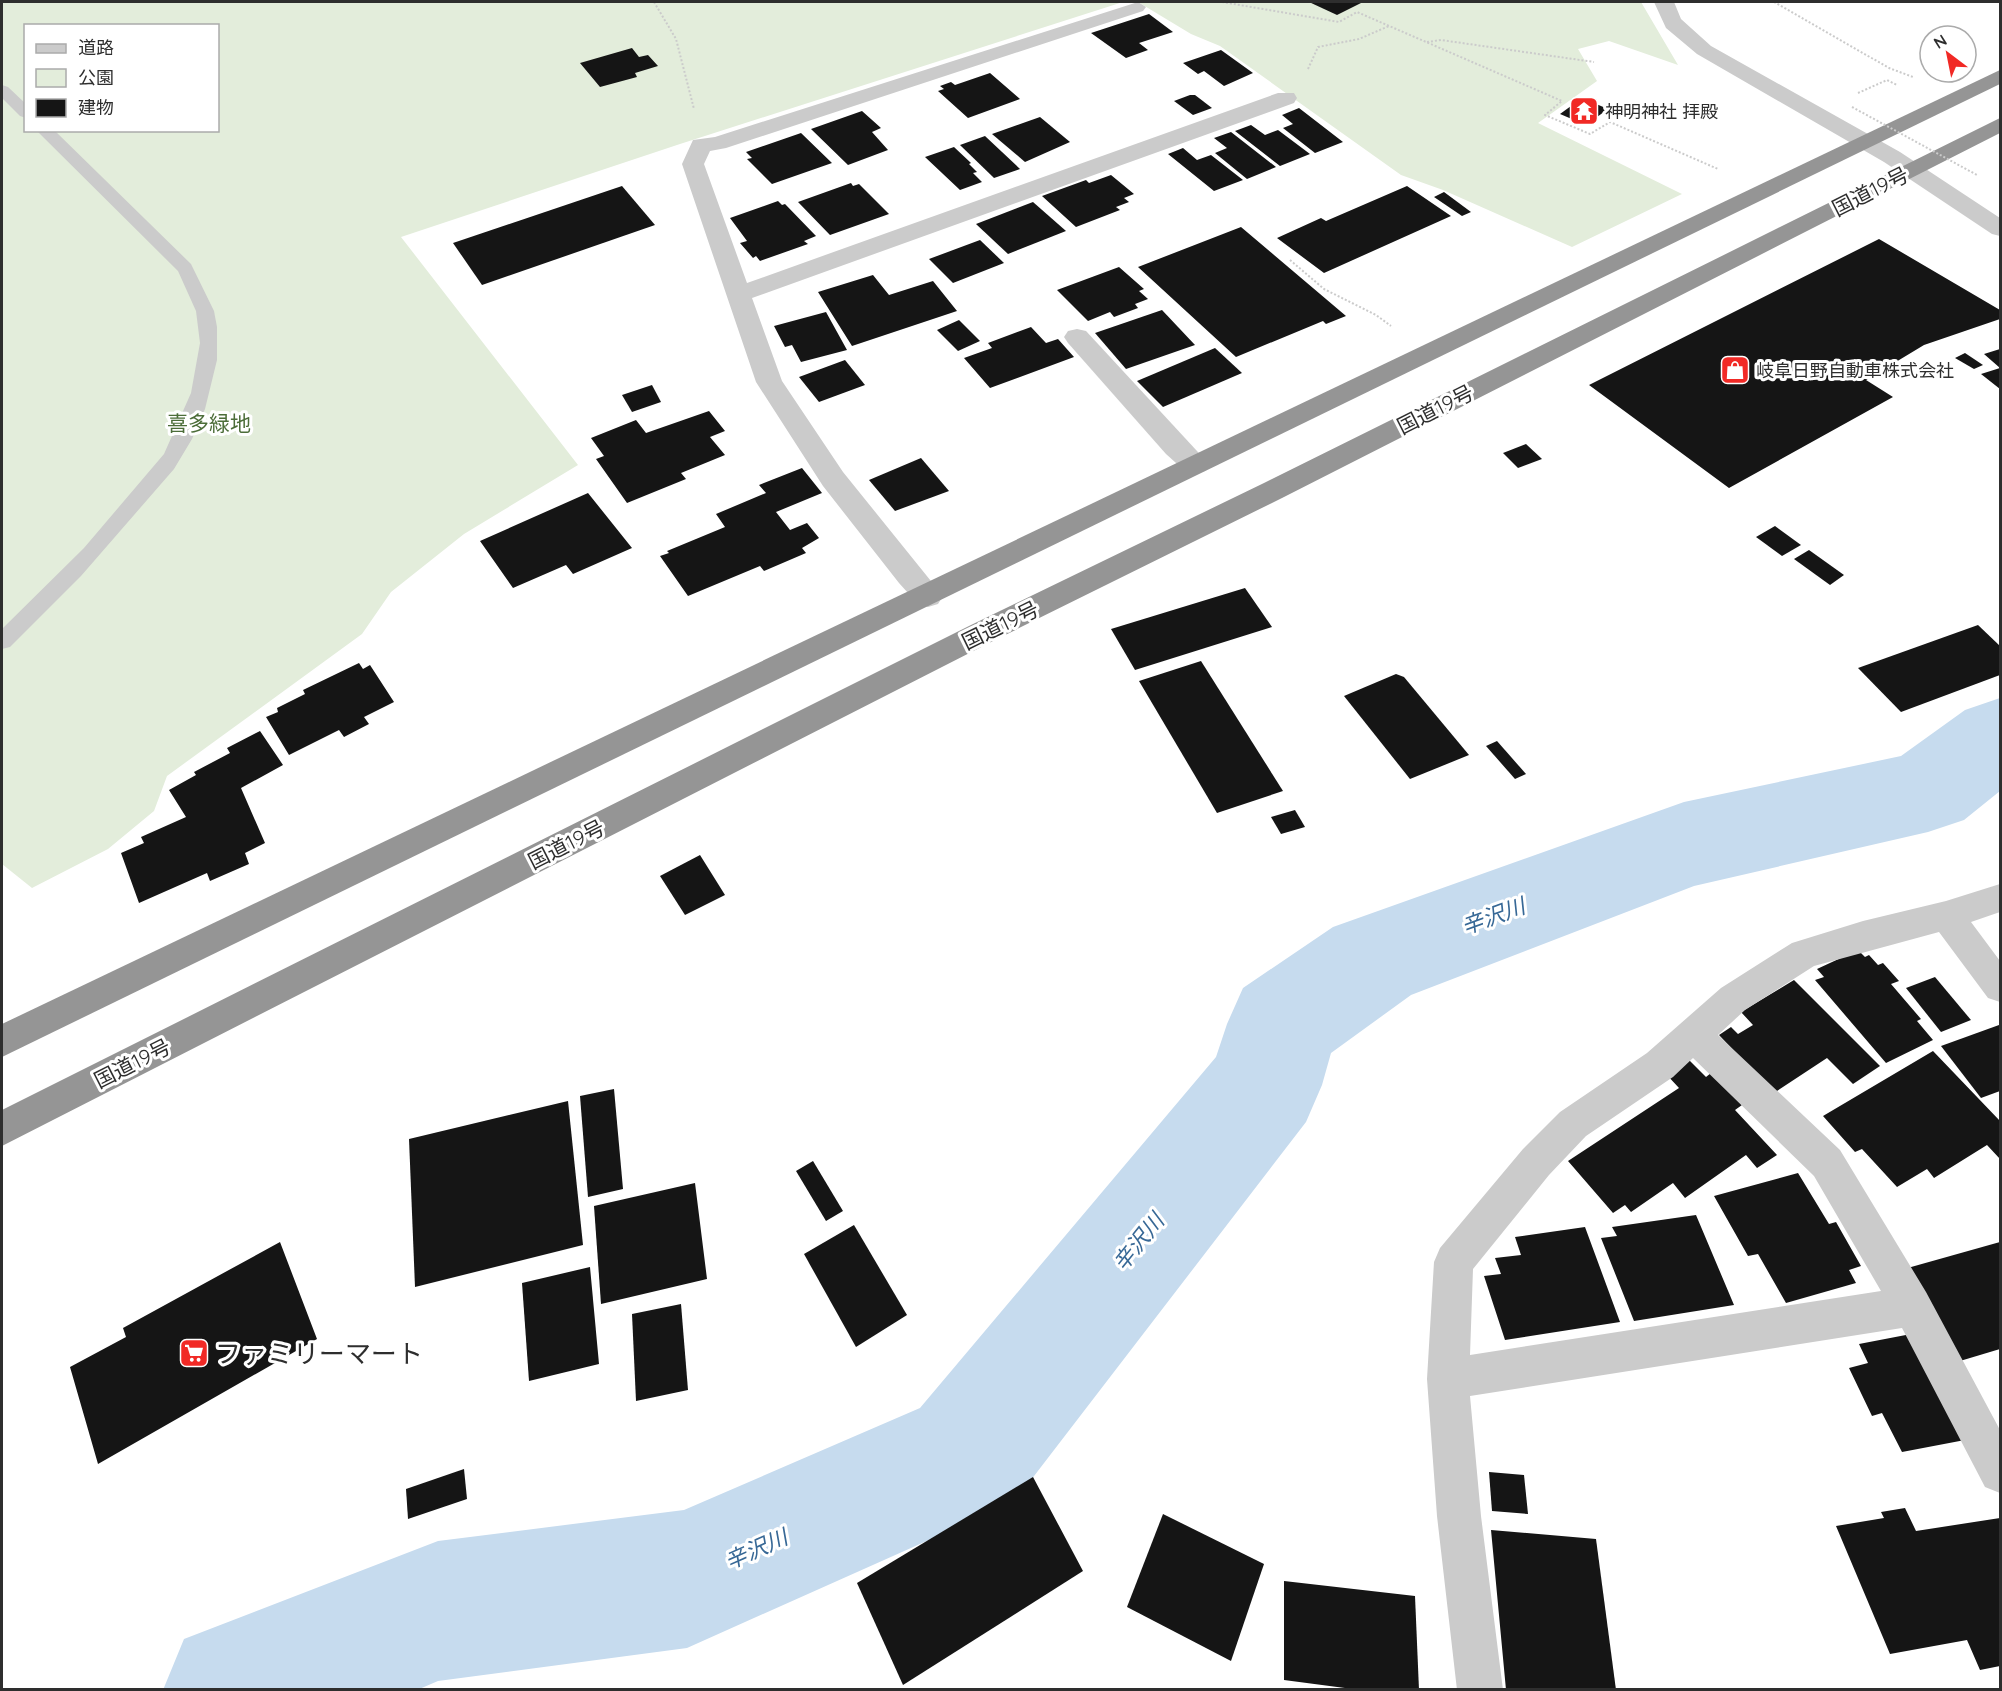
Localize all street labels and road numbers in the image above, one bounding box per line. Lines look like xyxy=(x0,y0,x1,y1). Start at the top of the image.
street label: 国道19号 xyxy=(1827,161,1913,221)
street label: 国道19号 xyxy=(1392,379,1478,439)
street label: 国道19号 xyxy=(957,595,1043,655)
street label: 国道19号 xyxy=(523,814,609,874)
street label: 国道19号 xyxy=(89,1033,175,1093)

